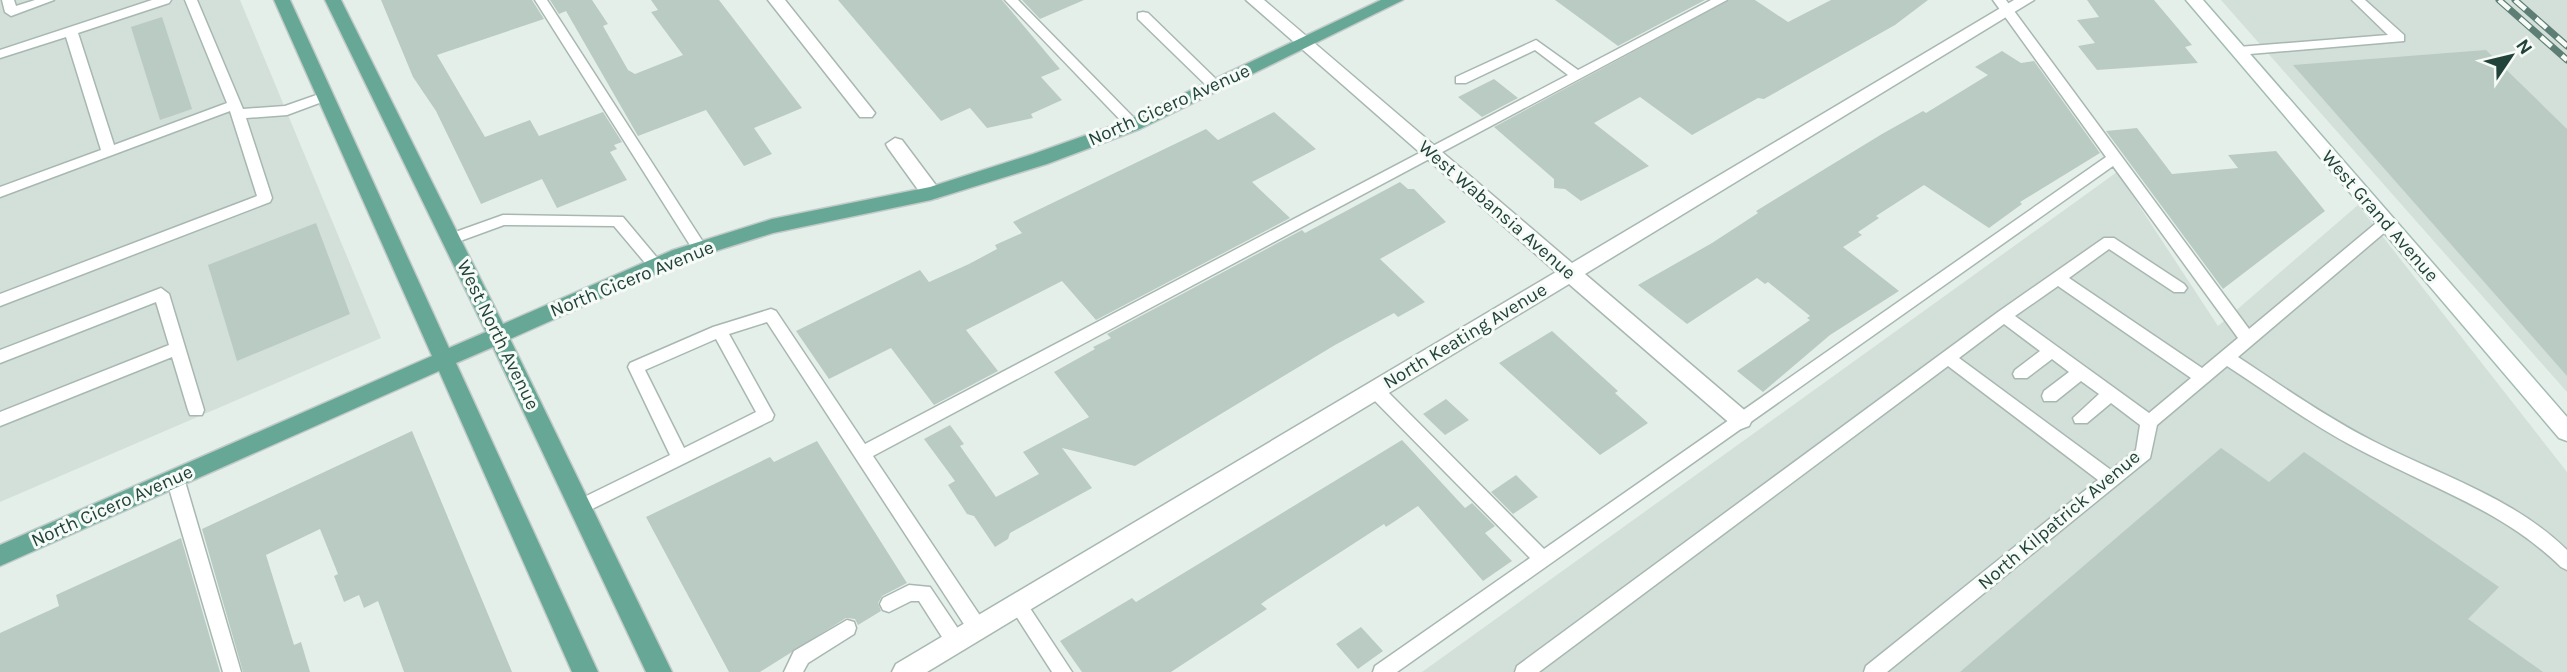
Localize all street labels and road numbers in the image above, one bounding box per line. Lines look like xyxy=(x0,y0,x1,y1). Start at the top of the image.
street label: North Cicero Avenue xyxy=(1085,59,1253,151)
street label: West Wabansia Avenue xyxy=(1414,136,1580,284)
street label: West Grand Avenue xyxy=(2317,146,2443,286)
street label: North Cicero Avenue xyxy=(547,236,717,322)
street label: West North Avenue xyxy=(452,257,544,413)
street label: North Keating Avenue xyxy=(1379,278,1551,394)
street label: North Kilpatrick Avenue xyxy=(1974,446,2144,594)
street label: North Cicero Avenue xyxy=(28,460,196,552)

